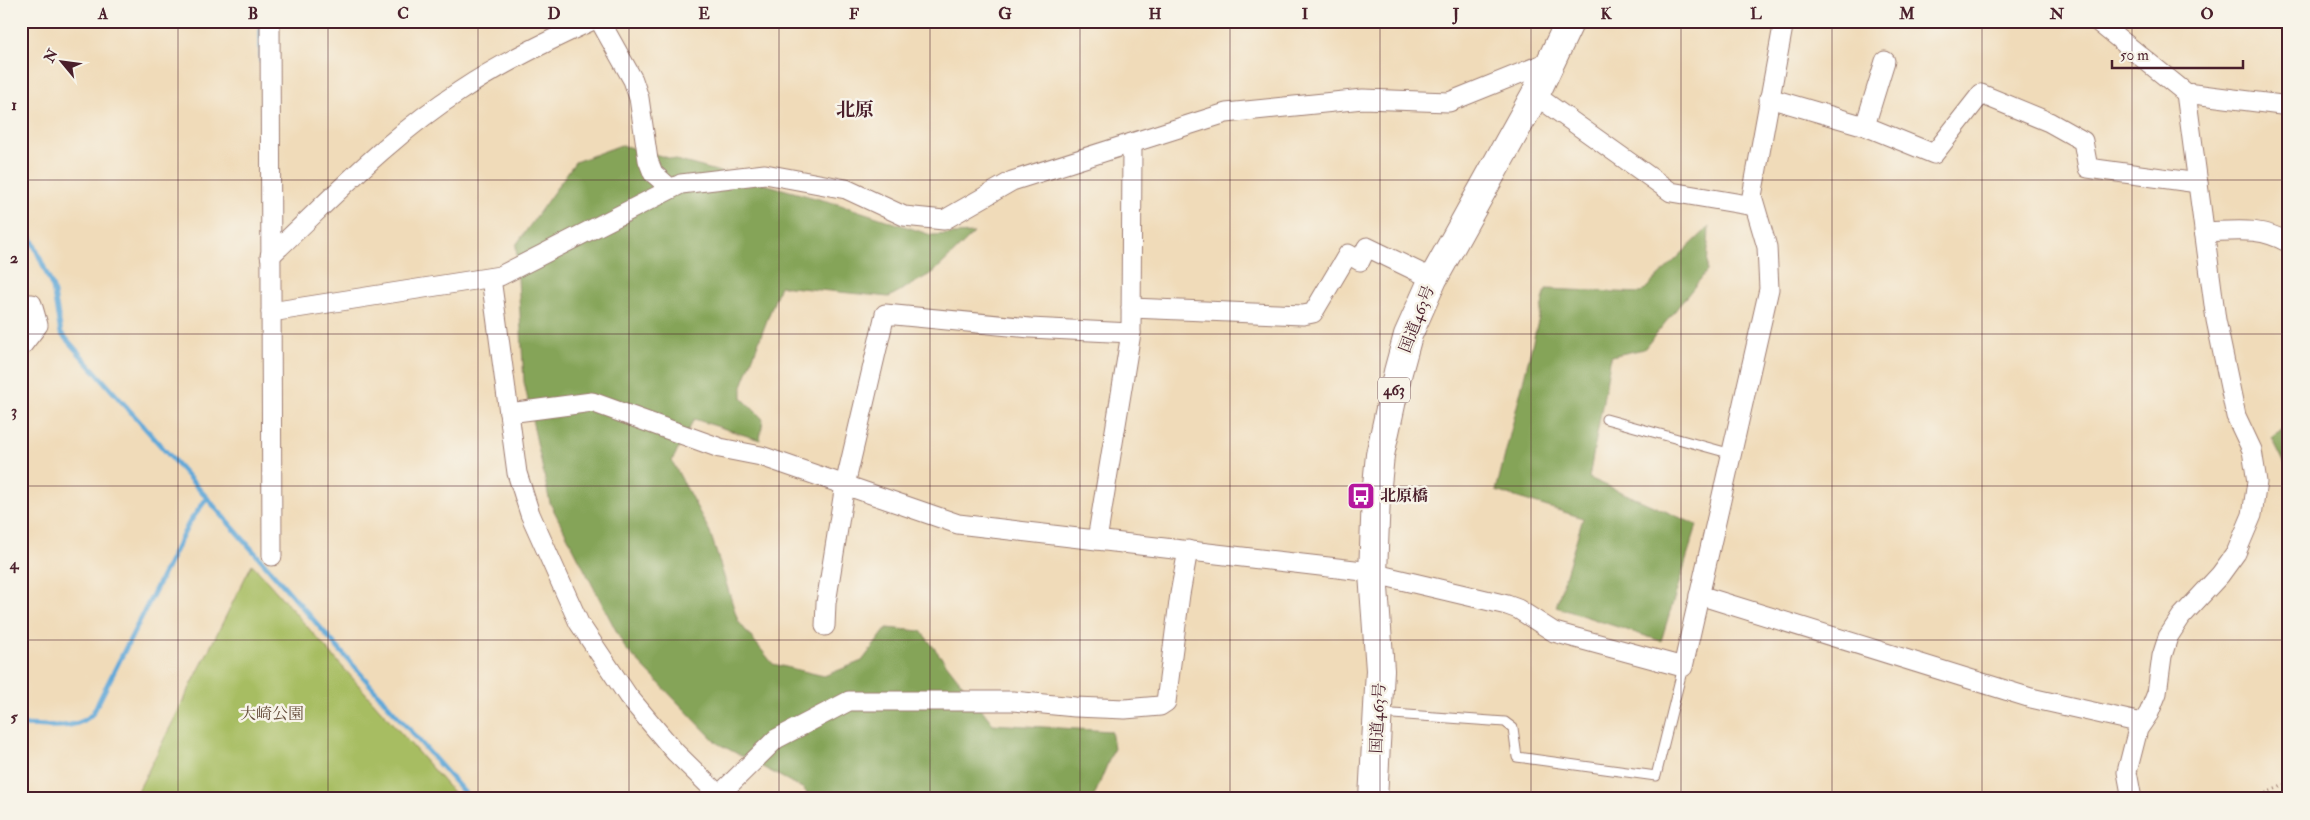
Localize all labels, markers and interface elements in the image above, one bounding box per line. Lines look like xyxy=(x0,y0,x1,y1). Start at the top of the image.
text: A xyxy=(97,4,109,24)
text: B xyxy=(248,4,258,24)
text: C xyxy=(397,4,409,24)
text: D xyxy=(547,4,561,24)
text: E xyxy=(698,4,710,24)
text: F xyxy=(849,4,859,24)
text: G xyxy=(998,4,1012,24)
text: H xyxy=(1148,4,1162,24)
text: I xyxy=(1302,4,1309,24)
text: J xyxy=(1452,4,1460,25)
text: K xyxy=(1600,4,1612,24)
text: L xyxy=(1750,4,1762,24)
text: M xyxy=(1898,4,1915,24)
text: N xyxy=(2049,4,2065,24)
text: O xyxy=(2200,4,2214,24)
north arrow xyxy=(38,38,88,88)
scale bar xyxy=(2112,38,2244,70)
text: N xyxy=(40,46,62,66)
text: 50 m xyxy=(2120,46,2149,65)
text: 1 xyxy=(11,95,17,115)
district label: 北原 xyxy=(836,98,874,122)
text: 2 xyxy=(10,248,18,268)
street label: 国道463号 xyxy=(1395,282,1439,356)
road number: 463 xyxy=(1378,378,1410,402)
text: 3 xyxy=(11,401,17,421)
bus stop icon: 北原橋 xyxy=(1346,481,1376,511)
place label: 北原橋 xyxy=(1380,486,1428,506)
text: 4 xyxy=(9,554,20,574)
street label: 国道463号 xyxy=(1366,682,1390,754)
park label: 大崎公園 xyxy=(240,704,304,724)
text: 5 xyxy=(10,707,18,727)

